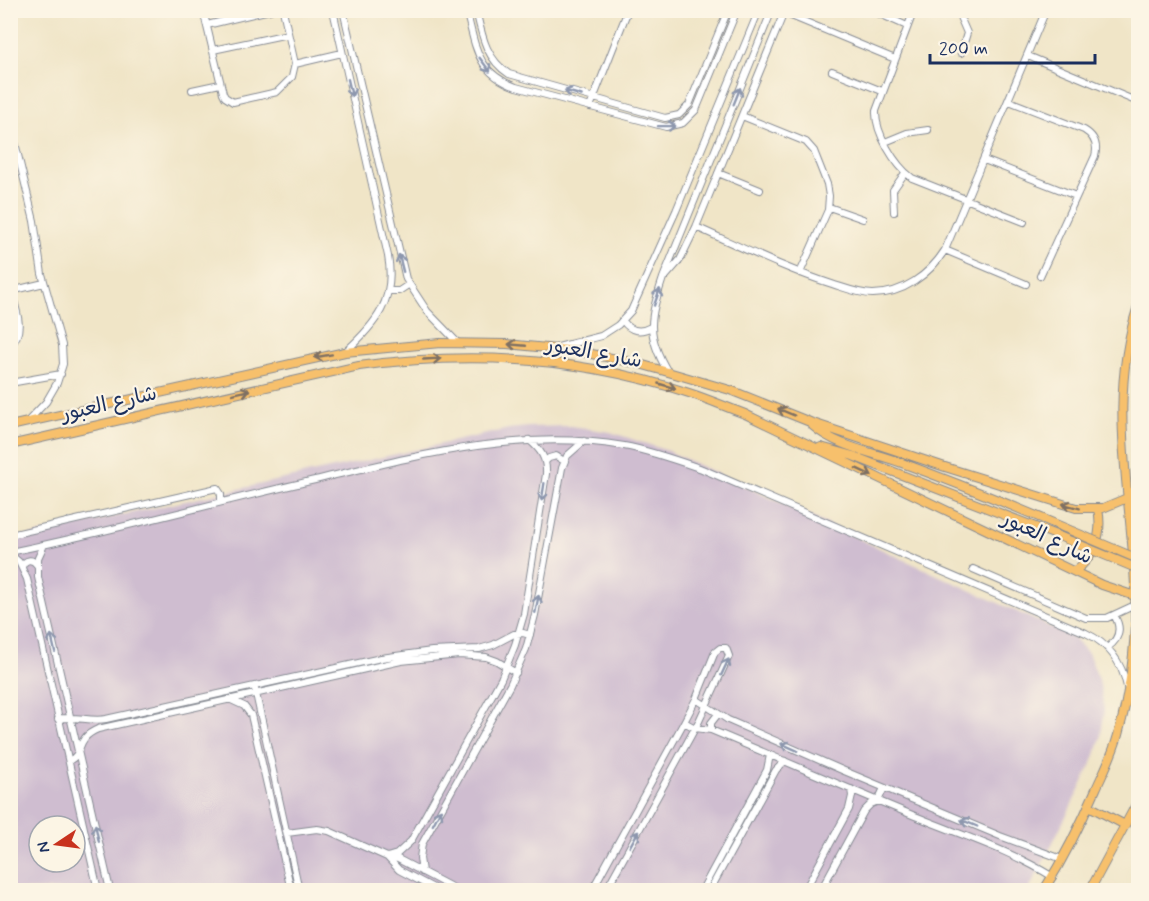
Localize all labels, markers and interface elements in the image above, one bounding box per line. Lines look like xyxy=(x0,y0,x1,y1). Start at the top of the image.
scale bar xyxy=(930,27,1095,65)
text: 200 m xyxy=(939,37,988,61)
one-way arrow xyxy=(478,57,491,73)
one-way arrow xyxy=(345,78,356,97)
one-way arrow xyxy=(564,87,583,98)
one-way arrow xyxy=(732,88,743,106)
one-way arrow xyxy=(656,120,676,132)
one-way arrow xyxy=(394,253,406,272)
one-way arrow xyxy=(652,288,663,307)
street label: شارع العبور xyxy=(542,330,644,375)
one-way arrow xyxy=(507,339,527,350)
one-way arrow xyxy=(313,351,333,362)
one-way arrow xyxy=(422,353,442,364)
street label: شارع العبور xyxy=(57,379,160,429)
one-way arrow xyxy=(657,381,676,392)
one-way arrow xyxy=(230,386,250,397)
one-way arrow xyxy=(777,406,796,417)
one-way arrow xyxy=(855,466,873,478)
one-way arrow xyxy=(537,482,548,501)
one-way arrow xyxy=(1062,500,1081,511)
street label: شارع العبور xyxy=(995,504,1097,571)
one-way arrow xyxy=(532,594,543,614)
one-way arrow xyxy=(47,634,59,653)
one-way arrow xyxy=(719,658,731,676)
one-way arrow xyxy=(781,741,799,752)
one-way arrow xyxy=(431,809,443,826)
north arrow xyxy=(27,814,87,874)
one-way arrow xyxy=(960,817,978,828)
one-way arrow xyxy=(91,824,102,844)
one-way arrow xyxy=(628,831,640,848)
text: N xyxy=(32,839,55,855)

